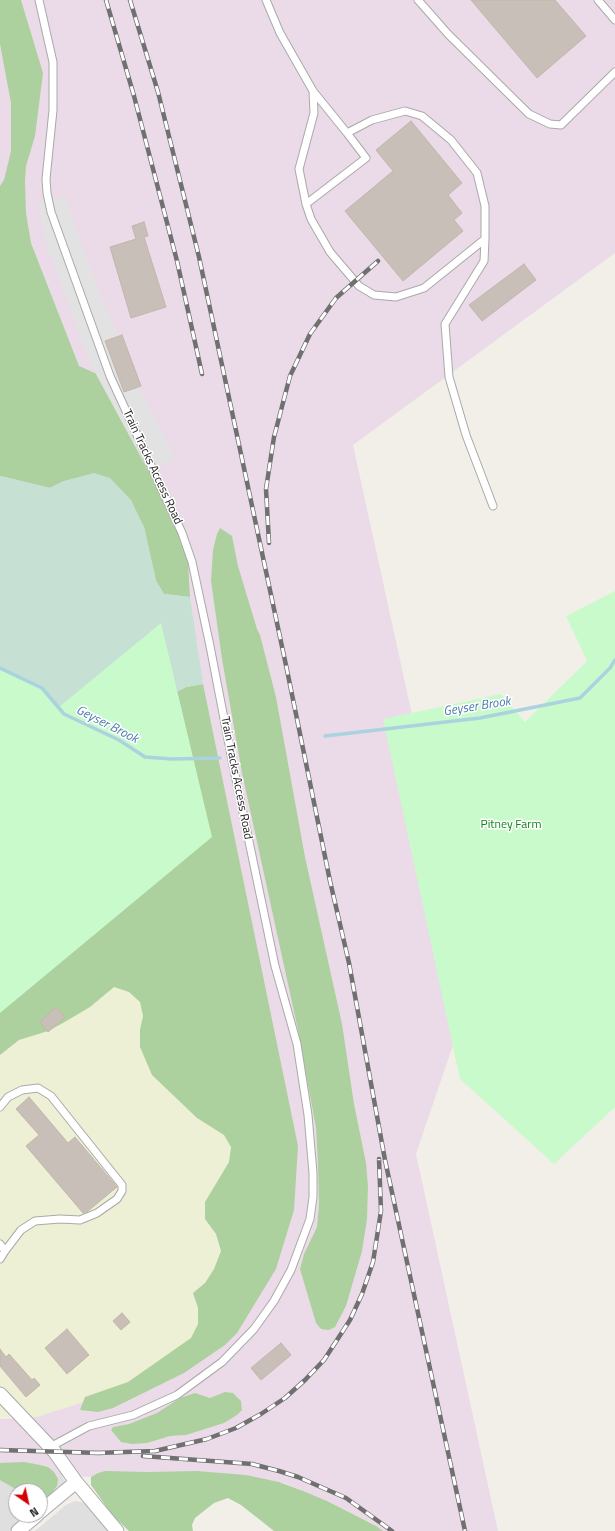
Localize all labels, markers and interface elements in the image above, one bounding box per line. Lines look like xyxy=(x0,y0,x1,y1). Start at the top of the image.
street label: Train Tracks Access Road xyxy=(119,407,185,527)
water label: Geyser Brook xyxy=(442,694,512,720)
water label: Geyser Brook xyxy=(73,703,141,747)
street label: Train Tracks Access Road xyxy=(217,715,255,841)
park label: Pitney Farm xyxy=(481,818,541,832)
north arrow xyxy=(8,1483,48,1523)
text: N xyxy=(27,1503,42,1521)

